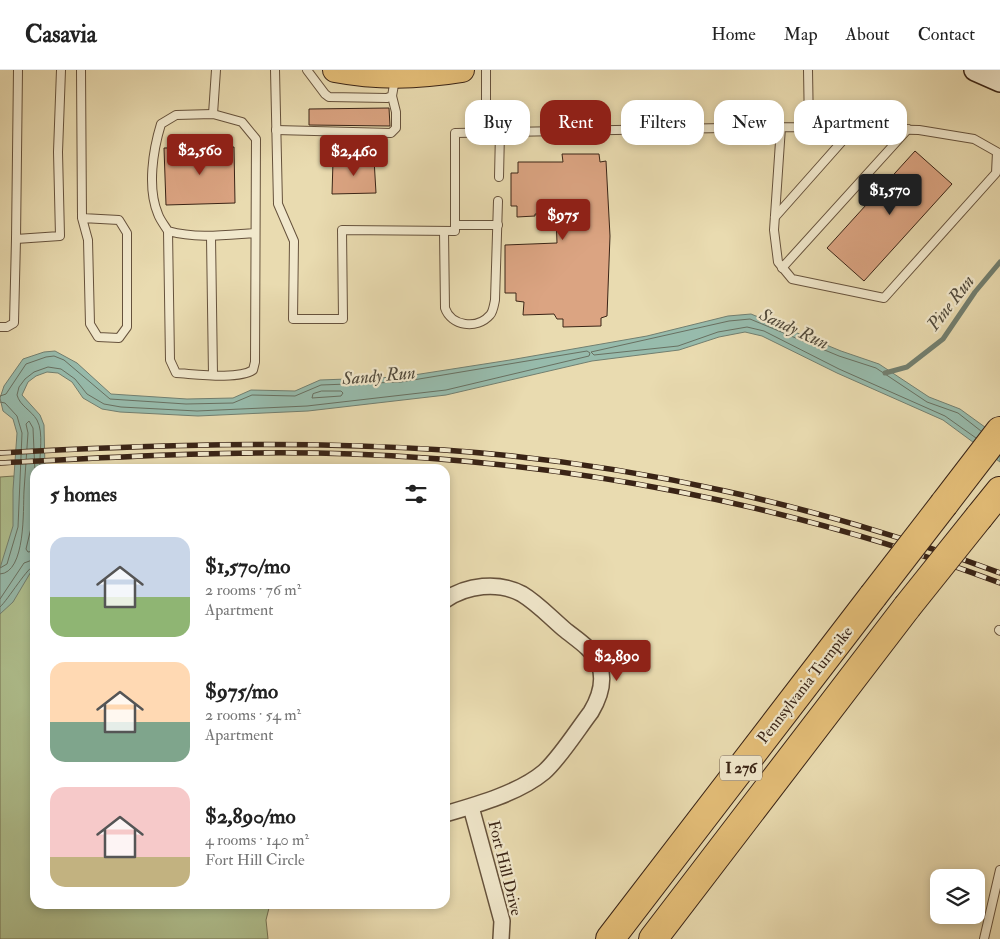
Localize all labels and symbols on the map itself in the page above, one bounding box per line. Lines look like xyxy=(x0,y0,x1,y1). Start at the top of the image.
pin: $2,560 xyxy=(159,134,241,176)
pin: $2,460 xyxy=(313,134,395,177)
pin: $1,570 xyxy=(849,174,931,216)
pin: $975 xyxy=(533,198,593,241)
water label: Pine Run xyxy=(922,271,980,336)
water label: Sandy Run xyxy=(755,303,832,355)
water label: Sandy Run xyxy=(340,361,417,391)
street label: Pennsylvania Turnpike xyxy=(753,622,858,748)
pin: $2,890 xyxy=(576,640,658,682)
road number: I 276 xyxy=(720,756,762,780)
street label: Fort Hill Drive xyxy=(484,818,527,918)

